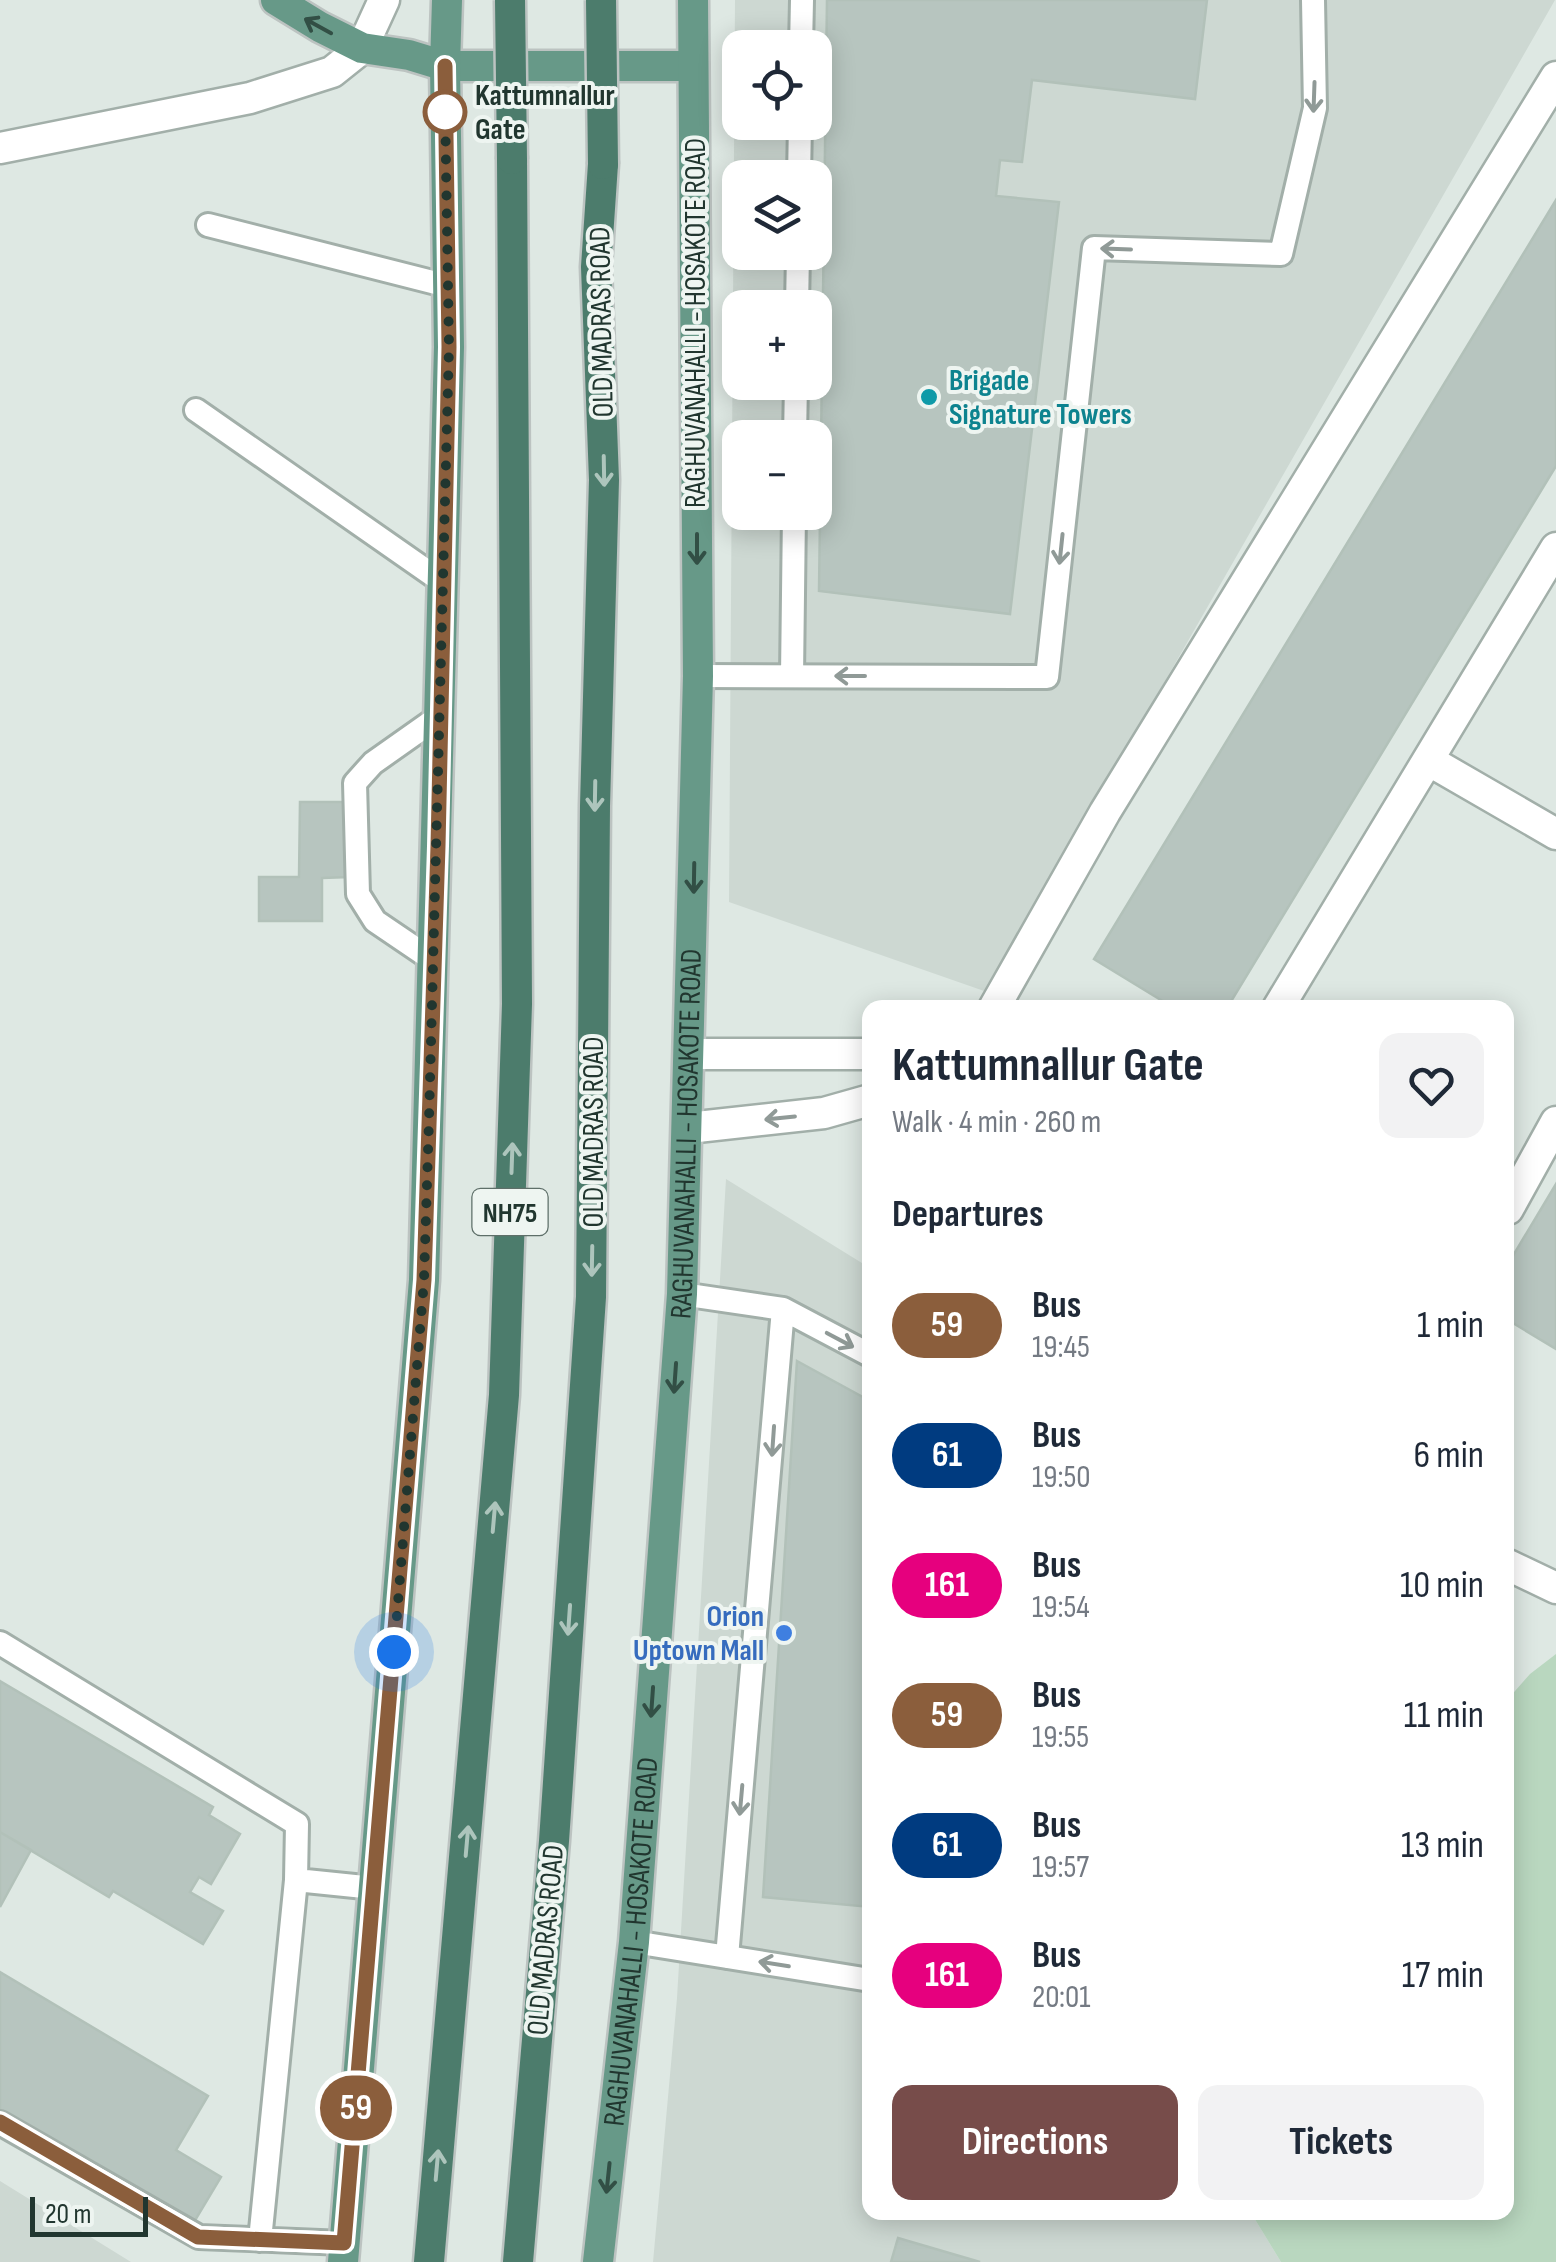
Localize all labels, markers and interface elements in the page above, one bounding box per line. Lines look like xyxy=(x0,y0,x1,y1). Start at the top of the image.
one-way arrow xyxy=(304,15,333,35)
map controls xyxy=(722,30,832,530)
button: locate xyxy=(722,30,832,140)
place label: Kattumnallur Gate xyxy=(475,78,615,148)
one-way arrow xyxy=(1304,81,1323,113)
marker: Kattumnallur Gate xyxy=(424,91,466,133)
street label: RAGHUVANAHALLI - HOSAKOTE ROAD xyxy=(678,138,714,508)
button: layers xyxy=(722,160,832,270)
street label: OLD MADRAS ROAD xyxy=(582,226,622,418)
one-way arrow xyxy=(1101,239,1133,258)
button: + xyxy=(722,290,832,400)
place label: Brigade Signature Towers xyxy=(949,363,1132,433)
marker: Brigade Signature Towers xyxy=(918,386,940,408)
button: − xyxy=(722,420,832,530)
one-way arrow xyxy=(594,455,613,487)
one-way arrow xyxy=(688,532,706,564)
one-way arrow xyxy=(1051,532,1070,565)
one-way arrow xyxy=(834,666,866,686)
one-way arrow xyxy=(586,780,605,812)
one-way arrow xyxy=(684,862,703,894)
street label: RAGHUVANAHALLI - HOSAKOTE ROAD xyxy=(663,948,710,1320)
button: heart xyxy=(1379,1033,1484,1138)
street label: OLD MADRAS ROAD xyxy=(576,1037,612,1227)
text: Kattumnallur Gate xyxy=(892,1037,1204,1094)
text: Walk · 4 min · 260 m xyxy=(892,1103,1101,1142)
one-way arrow xyxy=(764,1109,796,1128)
one-way arrow xyxy=(502,1142,521,1174)
road number: NH75 xyxy=(472,1189,548,1235)
text: Departures xyxy=(892,1192,1044,1237)
one-way arrow xyxy=(582,1244,602,1277)
text: Bus xyxy=(1032,1283,1081,1328)
text: 1 min xyxy=(1417,1303,1484,1348)
text: 59 xyxy=(931,1304,963,1347)
text: 19:45 xyxy=(1032,1328,1090,1367)
one-way arrow xyxy=(825,1330,855,1350)
one-way arrow xyxy=(666,1361,685,1393)
text: Bus xyxy=(1032,1413,1081,1458)
one-way arrow xyxy=(763,1425,782,1457)
text: 6 min xyxy=(1414,1433,1484,1478)
text: 61 xyxy=(932,1434,962,1477)
text: 19:50 xyxy=(1032,1458,1091,1497)
one-way arrow xyxy=(485,1502,504,1534)
text: Bus xyxy=(1032,1543,1081,1588)
text: 10 min xyxy=(1400,1563,1484,1608)
text: 161 xyxy=(925,1564,969,1607)
text: 19:54 xyxy=(1032,1588,1090,1627)
place label: Orion Uptown Mall xyxy=(633,1599,764,1669)
one-way arrow xyxy=(560,1604,579,1636)
marker: Orion Uptown Mall xyxy=(773,1622,795,1644)
your location xyxy=(369,1627,419,1677)
text: Bus xyxy=(1032,1673,1081,1718)
one-way arrow xyxy=(642,1685,661,1717)
text: 11 min xyxy=(1404,1693,1484,1738)
text: 59 xyxy=(931,1694,963,1737)
text: 19:55 xyxy=(1032,1718,1089,1757)
street label: RAGHUVANAHALLI - HOSAKOTE ROAD xyxy=(596,1756,667,2128)
one-way arrow xyxy=(731,1783,750,1815)
text: Bus xyxy=(1032,1803,1081,1848)
text: 13 min xyxy=(1401,1823,1484,1868)
text: 61 xyxy=(932,1824,962,1867)
one-way arrow xyxy=(458,1826,477,1858)
street label: OLD MADRAS ROAD xyxy=(520,1843,572,2037)
text: 19:57 xyxy=(1032,1848,1089,1887)
text: Bus xyxy=(1032,1933,1081,1978)
text: 17 min xyxy=(1402,1953,1484,1998)
one-way arrow xyxy=(758,1954,790,1973)
text: 161 xyxy=(925,1954,969,1997)
text: 20:01 xyxy=(1032,1978,1091,2017)
line badge: 59 xyxy=(311,2076,401,2140)
button: Directions xyxy=(892,2085,1178,2200)
button: Tickets xyxy=(1198,2085,1484,2200)
text: 59 xyxy=(340,2087,372,2130)
one-way arrow xyxy=(428,2149,447,2181)
one-way arrow xyxy=(598,2161,617,2193)
scale bar xyxy=(30,2192,148,2236)
text: 20 m xyxy=(45,2198,91,2231)

